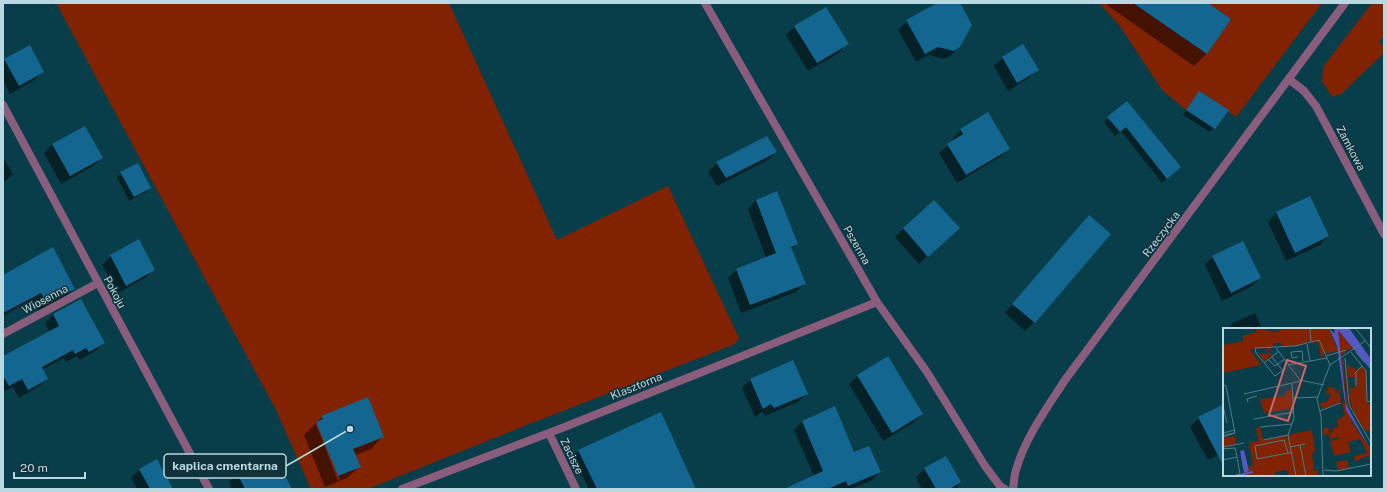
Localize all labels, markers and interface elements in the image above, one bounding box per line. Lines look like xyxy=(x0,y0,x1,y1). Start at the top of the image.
street label: Zamkowa xyxy=(1334,123,1368,173)
street label: Rzeczycka xyxy=(1140,209,1182,259)
street label: Pszenna xyxy=(841,224,873,266)
street label: Pokoju xyxy=(102,274,128,310)
street label: Wiosenna xyxy=(20,282,70,316)
inset map xyxy=(1223,328,1371,476)
street label: Klasztorna xyxy=(608,370,664,402)
street label: Zacisze xyxy=(558,436,586,476)
scale bar xyxy=(14,454,85,480)
callout: kaplica cmentarna xyxy=(164,454,286,478)
text: kaplica cmentarna xyxy=(172,459,278,473)
text: 20 m xyxy=(20,461,48,475)

